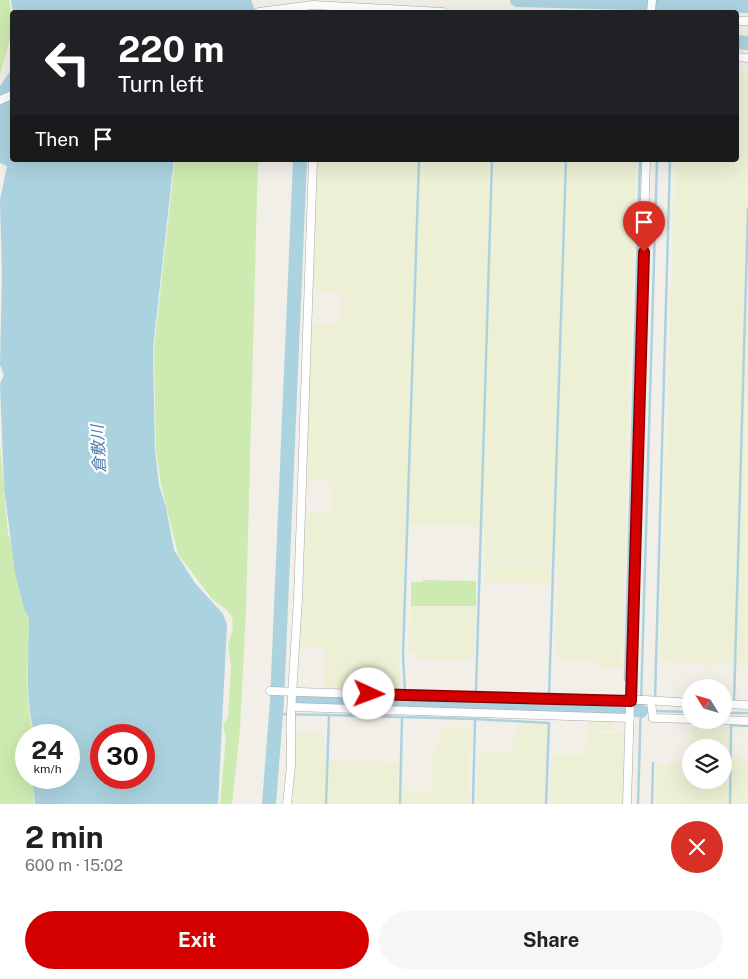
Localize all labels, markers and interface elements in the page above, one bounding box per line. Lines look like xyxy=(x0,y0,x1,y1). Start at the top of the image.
text: 220 m xyxy=(118,29,224,70)
icon: left xyxy=(35,30,100,95)
text: Turn left xyxy=(118,71,204,97)
icon: arrive xyxy=(89,125,117,153)
text: Then xyxy=(35,128,79,150)
pin xyxy=(623,201,665,252)
icon: arrive xyxy=(630,208,658,236)
water label: 倉敷川 xyxy=(88,423,109,473)
position arrow xyxy=(342,667,394,719)
north arrow xyxy=(682,679,732,729)
map controls xyxy=(682,679,732,789)
speed limit sign: 30 xyxy=(90,724,155,789)
text: 24 xyxy=(31,735,64,765)
button: layers xyxy=(682,739,732,789)
text: km/h xyxy=(33,762,62,776)
text: 2 min xyxy=(25,819,104,855)
button: close xyxy=(671,821,723,873)
text: 600 m · 15:02 xyxy=(25,856,123,875)
button: Exit xyxy=(25,911,369,969)
button: Share xyxy=(379,911,723,969)

